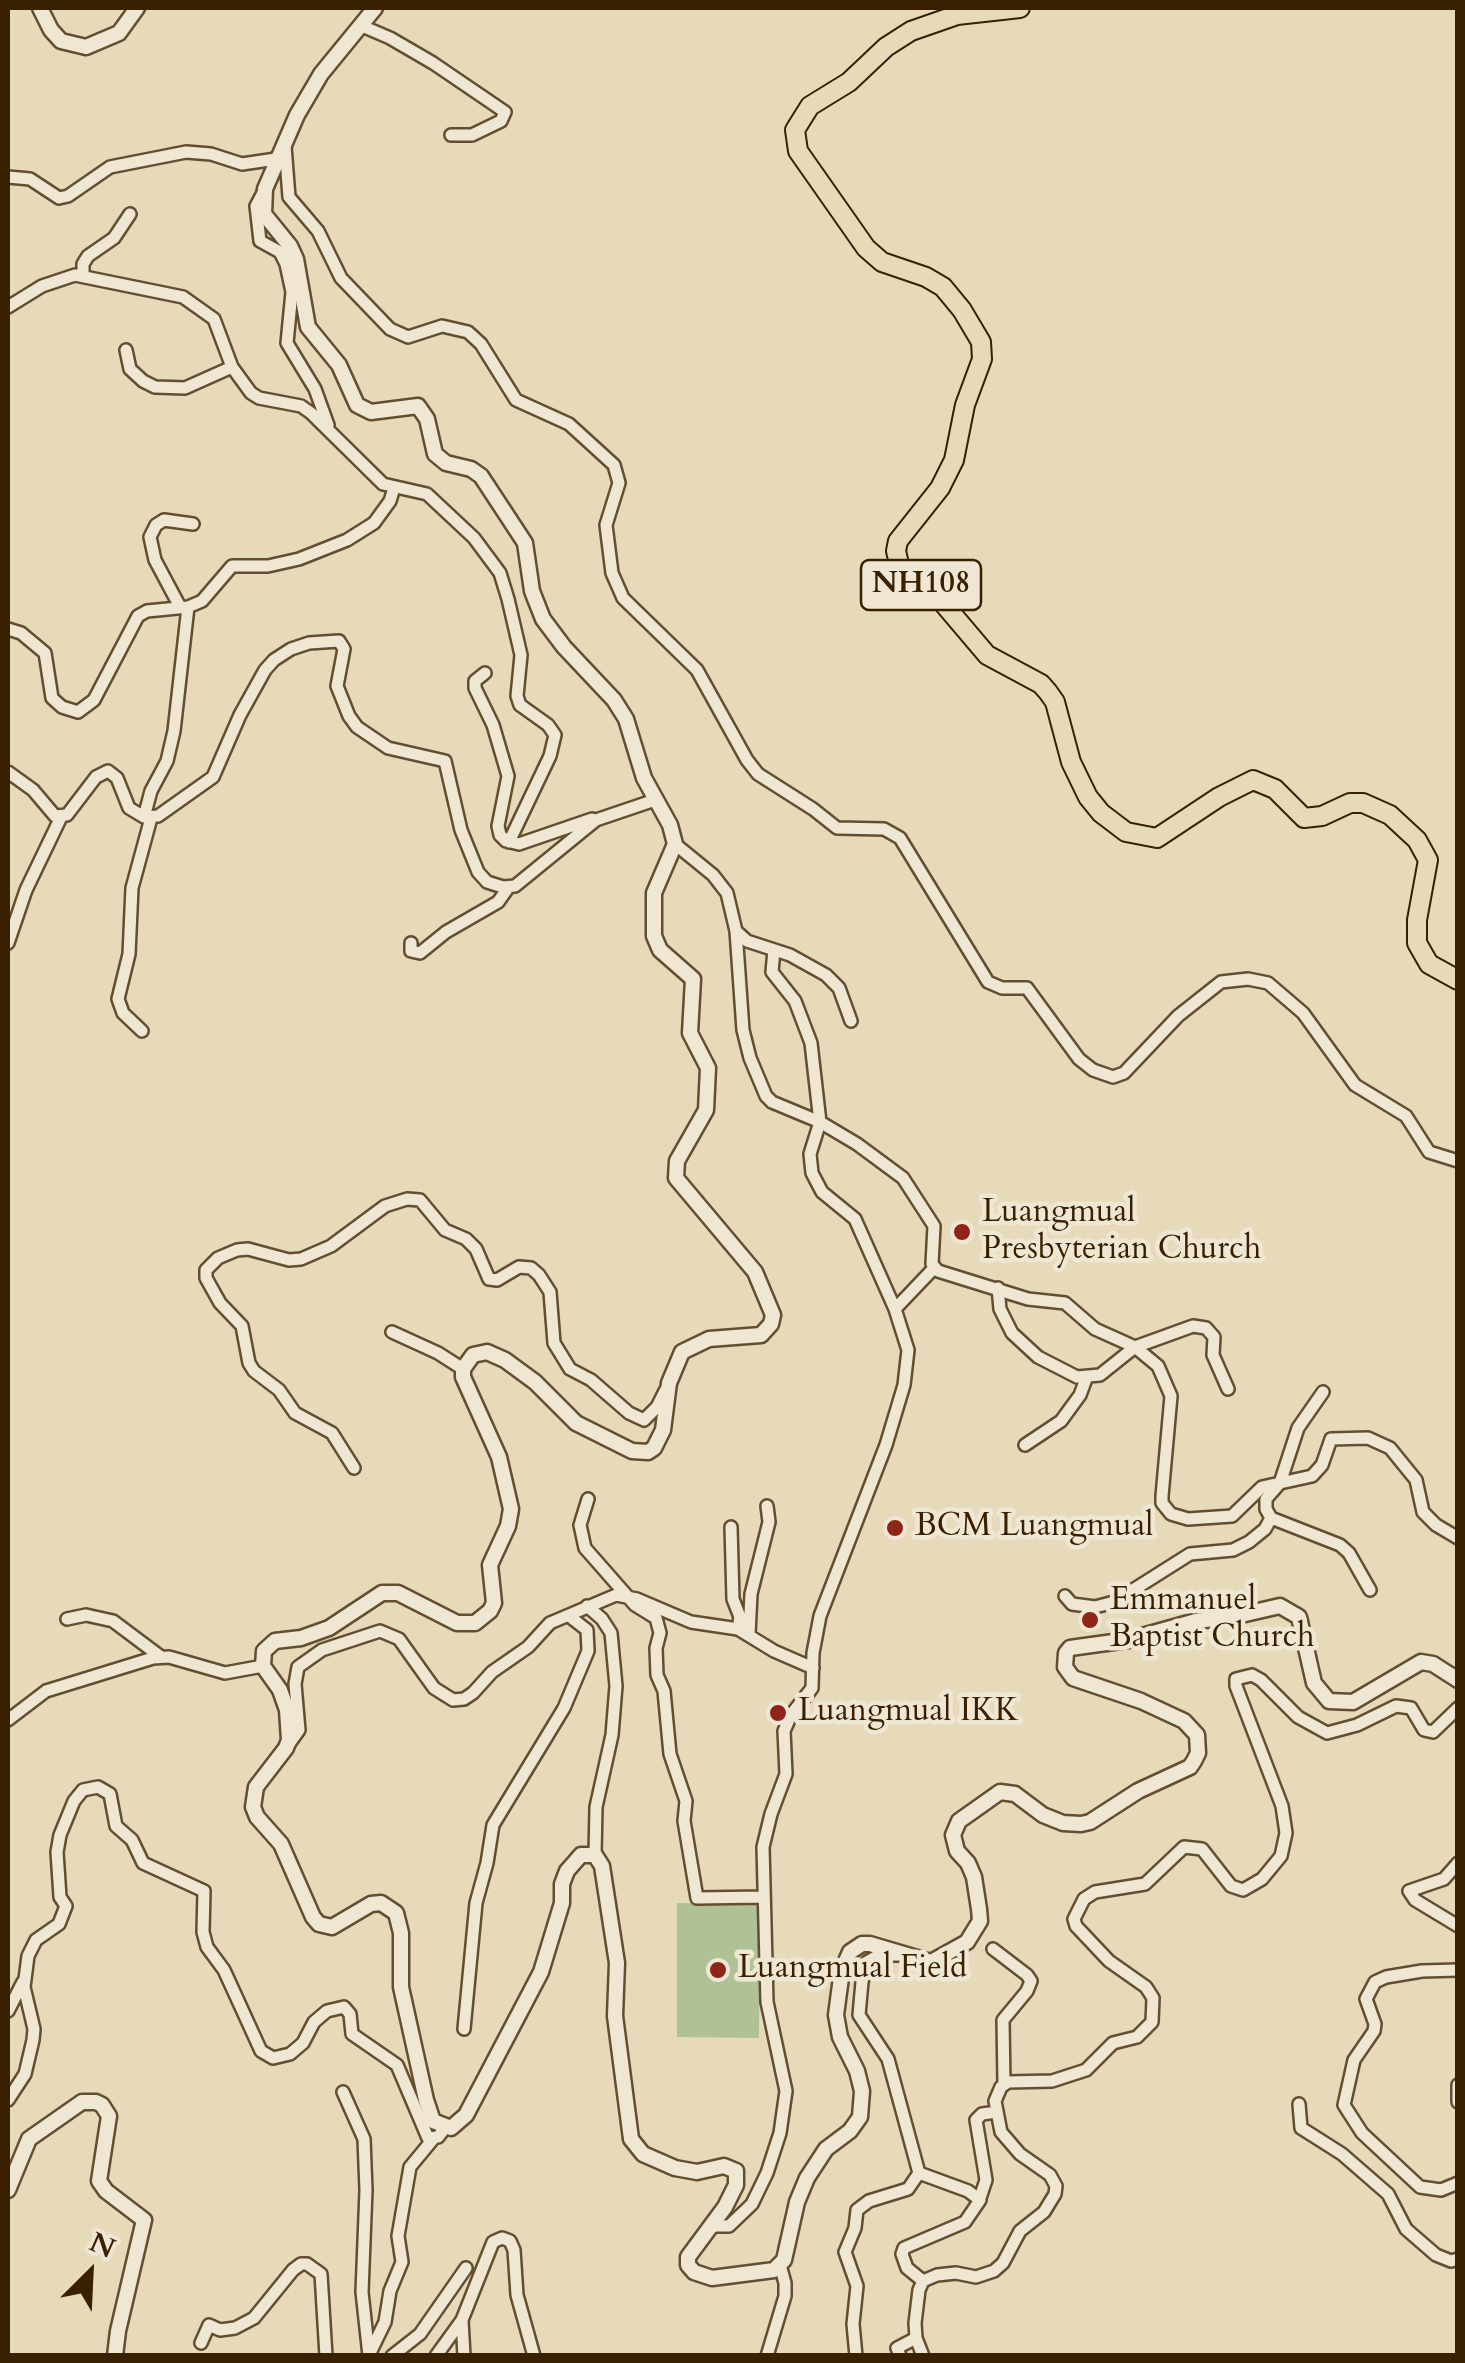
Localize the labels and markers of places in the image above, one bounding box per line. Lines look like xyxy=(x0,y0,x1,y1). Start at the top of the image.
place label: Luangmual Presbyterian Church xyxy=(982,1195,1261,1270)
marker: Luangmual Presbyterian Church xyxy=(951,1221,973,1243)
place label: BCM Luangmual xyxy=(915,1509,1153,1547)
marker: BCM Luangmual xyxy=(884,1517,906,1539)
place label: Emmanuel Baptist Church xyxy=(1110,1583,1315,1658)
marker: Emmanuel Baptist Church xyxy=(1079,1609,1101,1631)
place label: Luangmual IKK xyxy=(798,1694,1019,1732)
marker: Luangmual IKK xyxy=(767,1702,789,1724)
place label: Luangmual Field xyxy=(738,1951,967,1989)
marker: Luangmual Field xyxy=(707,1959,729,1981)

